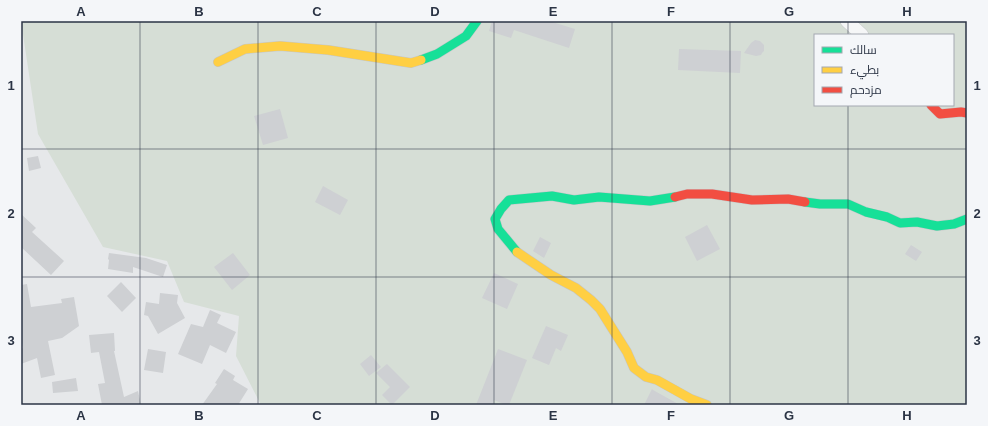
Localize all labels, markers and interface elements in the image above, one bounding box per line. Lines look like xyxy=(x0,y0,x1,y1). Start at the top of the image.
text: A xyxy=(76,4,86,19)
text: B xyxy=(194,4,204,19)
text: C xyxy=(312,4,322,19)
text: D xyxy=(430,4,440,19)
text: E xyxy=(549,4,558,19)
text: F xyxy=(667,4,675,19)
text: G xyxy=(784,4,794,19)
text: H xyxy=(902,4,912,19)
legend xyxy=(814,34,954,106)
text: سالك xyxy=(850,43,877,57)
text: بطيء xyxy=(850,63,879,80)
text: 1 xyxy=(7,78,15,93)
text: 1 xyxy=(973,78,981,93)
text: مزدحم xyxy=(850,83,882,98)
text: 2 xyxy=(7,206,15,221)
text: 2 xyxy=(973,206,981,221)
text: 3 xyxy=(7,333,15,348)
text: 3 xyxy=(973,333,981,348)
text: A xyxy=(76,408,86,423)
text: B xyxy=(194,408,204,423)
text: C xyxy=(312,408,322,423)
text: D xyxy=(430,408,440,423)
text: E xyxy=(549,408,558,423)
text: F xyxy=(667,408,675,423)
text: G xyxy=(784,408,794,423)
text: H xyxy=(902,408,912,423)

